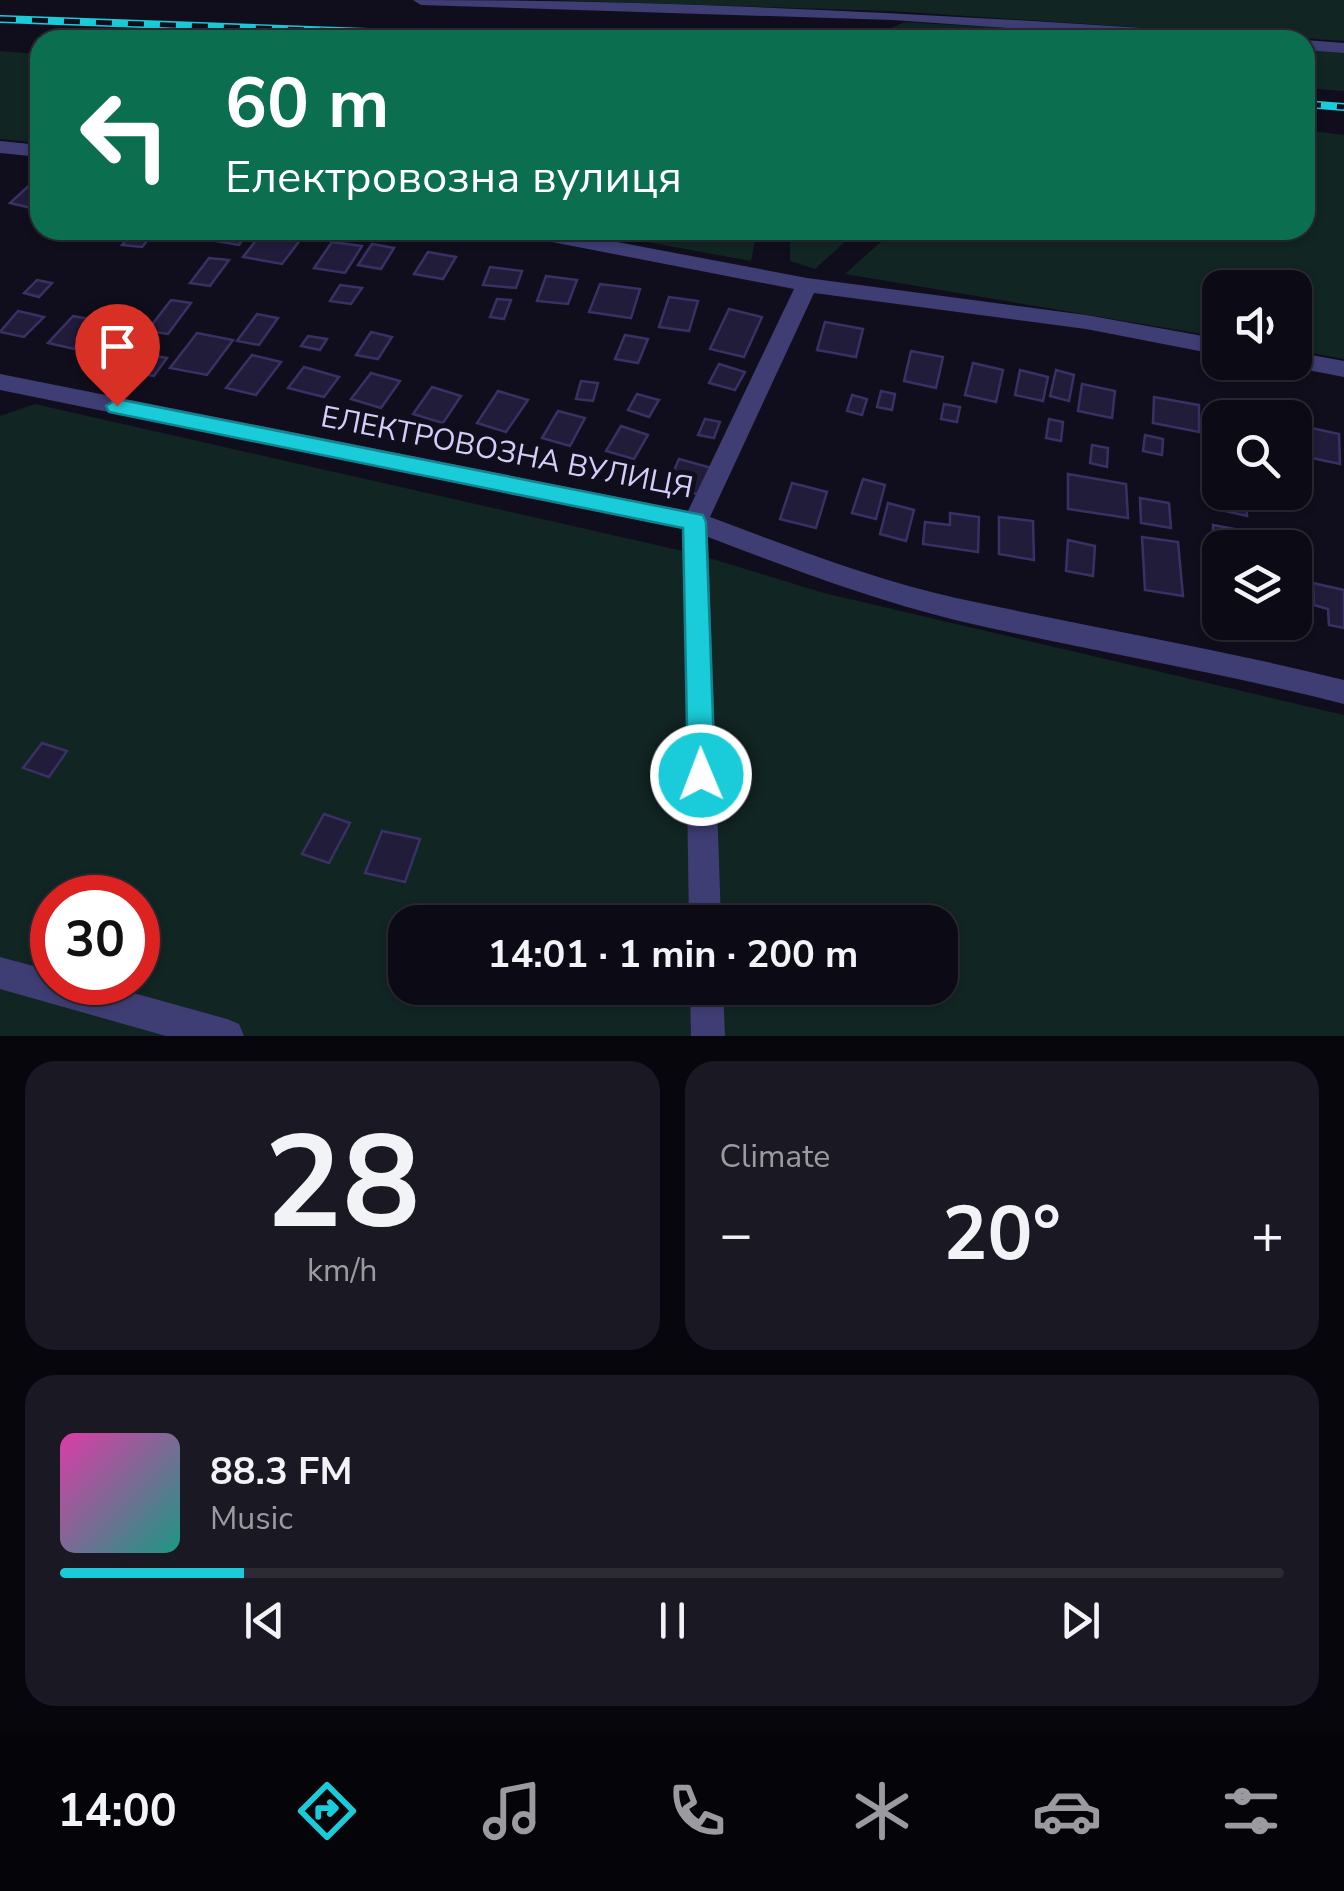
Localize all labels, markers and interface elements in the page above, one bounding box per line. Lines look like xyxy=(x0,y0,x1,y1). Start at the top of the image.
text: 60 m xyxy=(225,56,389,152)
icon: left xyxy=(60,70,190,200)
text: Електровозна вулиця xyxy=(225,147,682,208)
map controls xyxy=(1202,270,1312,640)
button: sound xyxy=(1202,270,1312,380)
pin xyxy=(75,304,160,407)
icon: arrive xyxy=(90,319,145,374)
street label: ЕЛЕКТРОВОЗНА ВУЛИЦЯ xyxy=(317,396,696,509)
button: search xyxy=(1202,400,1312,510)
button: layers xyxy=(1202,530,1312,640)
position arrow xyxy=(649,723,753,827)
speed limit sign: 30 xyxy=(30,875,160,1005)
text: 14:01 · 1 min · 200 m xyxy=(488,929,858,980)
text: 28 xyxy=(264,1095,420,1272)
text: Climate xyxy=(720,1135,830,1178)
text: 20° xyxy=(943,1183,1061,1285)
text: − xyxy=(720,1197,753,1272)
text: + xyxy=(1251,1197,1284,1272)
text: km/h xyxy=(307,1249,378,1292)
text: 88.3 FM xyxy=(210,1446,352,1497)
text: Music xyxy=(210,1497,293,1540)
icon: previous xyxy=(237,1593,292,1648)
icon: pause xyxy=(645,1593,700,1648)
icon: next xyxy=(1053,1593,1108,1648)
icon: directions xyxy=(292,1776,362,1846)
icon: music xyxy=(477,1776,547,1846)
icon: phone xyxy=(662,1776,732,1846)
icon: climate xyxy=(847,1776,917,1846)
icon: car xyxy=(1032,1776,1102,1846)
icon: filters xyxy=(1216,1776,1286,1846)
text: 14:00 xyxy=(57,1781,177,1842)

